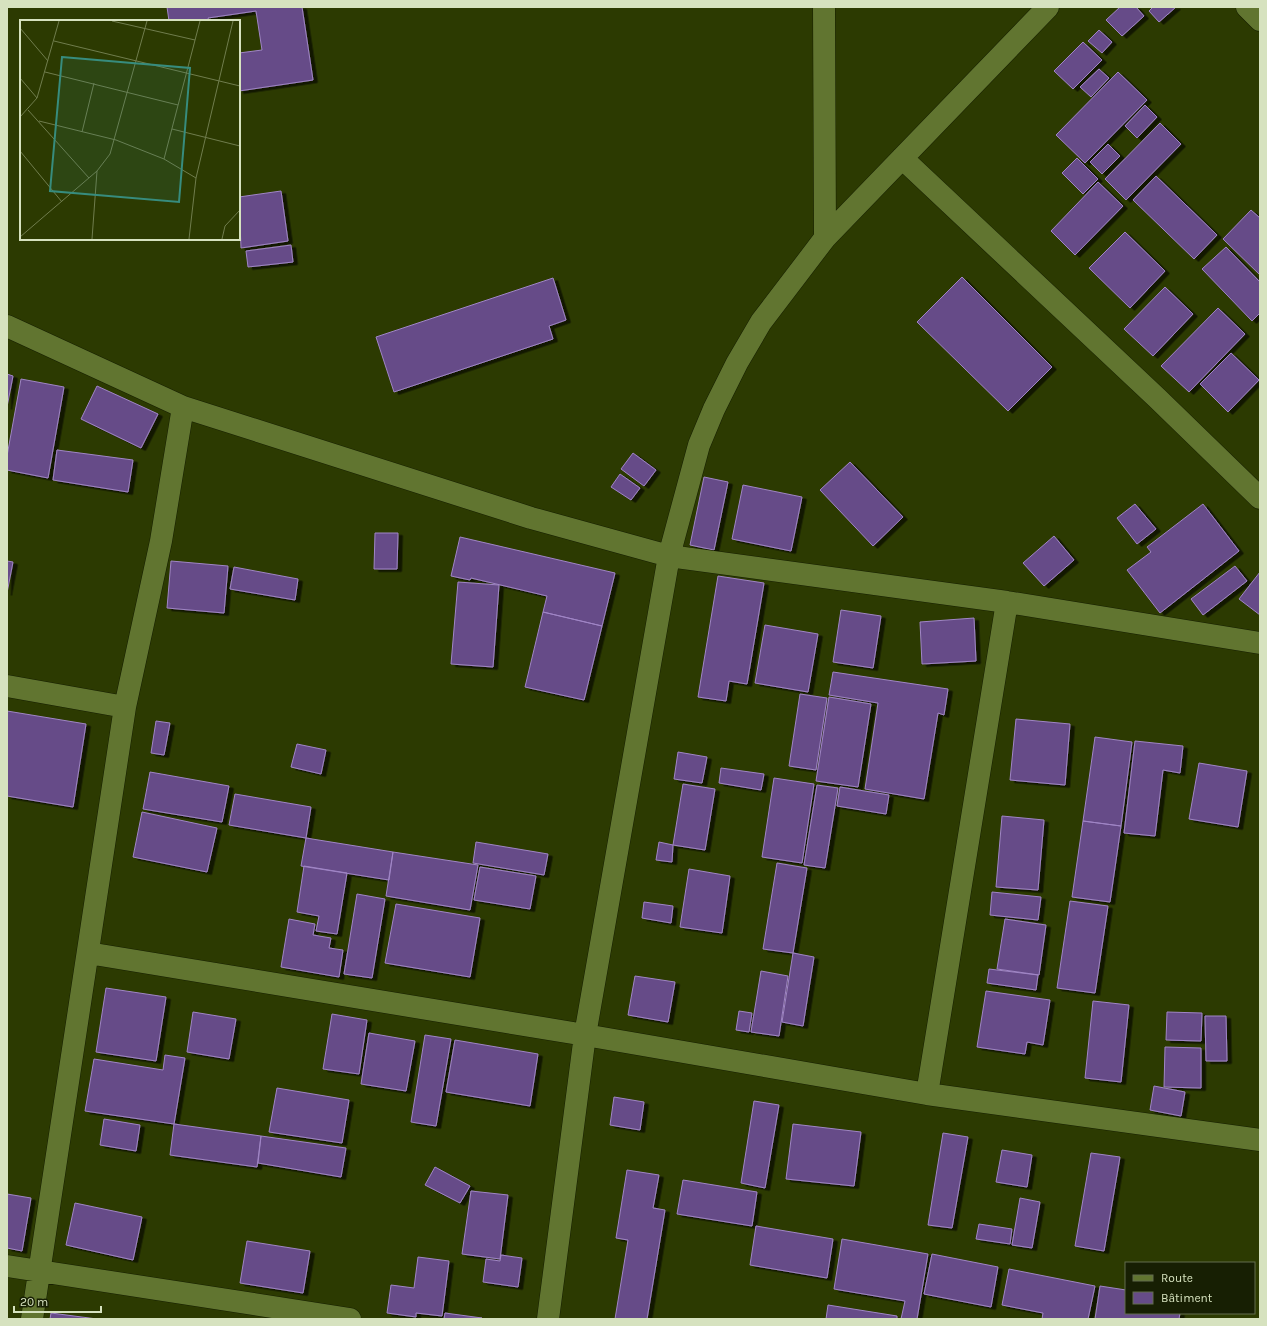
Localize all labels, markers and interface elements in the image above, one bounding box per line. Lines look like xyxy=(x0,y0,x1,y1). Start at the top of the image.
inset map xyxy=(20,20,240,240)
legend xyxy=(1125,1262,1255,1314)
text: Route xyxy=(1161,1271,1193,1285)
scale bar xyxy=(14,1288,101,1314)
text: Bâtiment xyxy=(1161,1291,1213,1305)
text: 20 m xyxy=(20,1295,48,1309)

